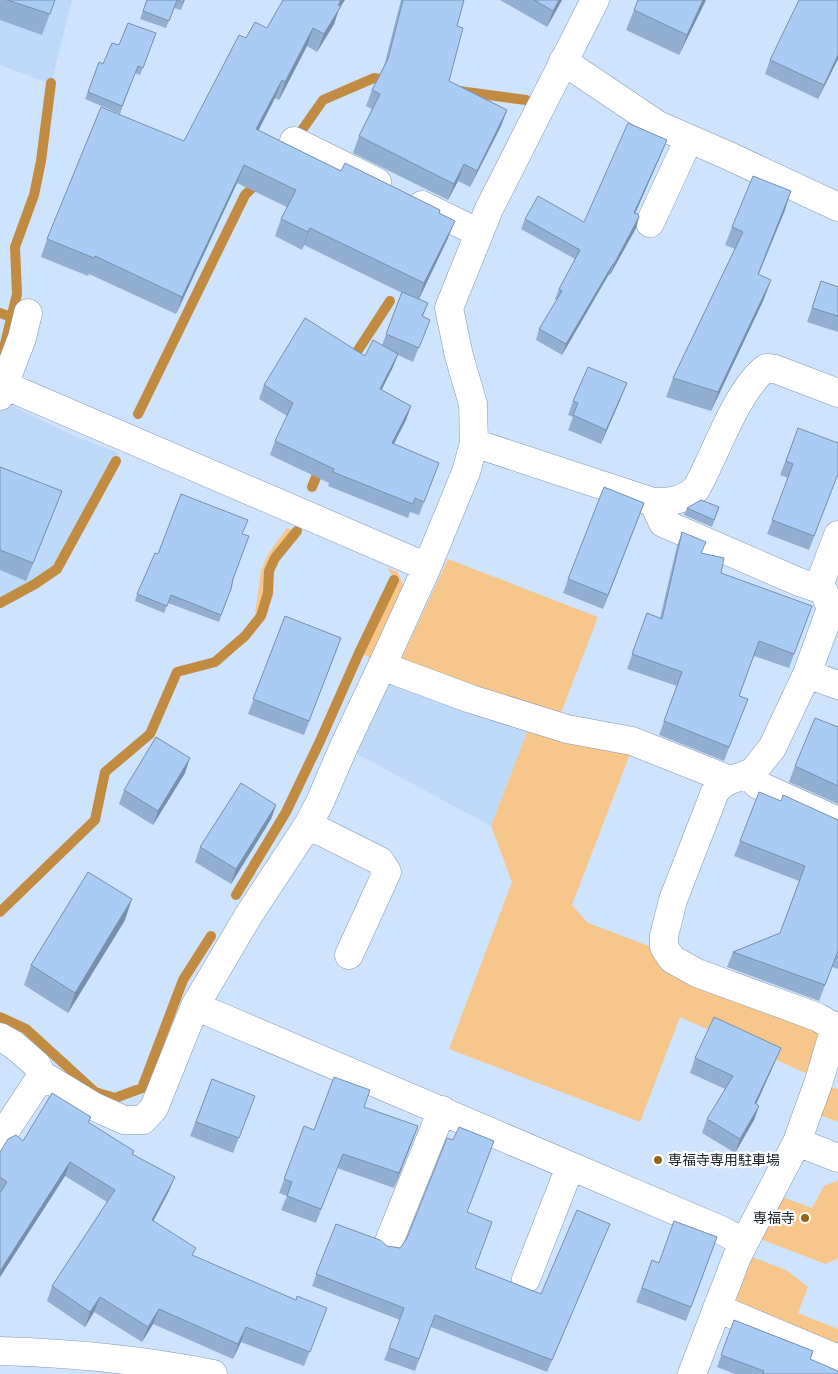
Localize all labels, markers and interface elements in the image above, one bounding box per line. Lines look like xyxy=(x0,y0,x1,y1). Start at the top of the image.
place label: 専福寺専用駐車場 xyxy=(668,1151,780,1169)
marker: 専福寺専用駐車場 xyxy=(652,1154,664,1166)
place label: 専福寺 xyxy=(753,1209,795,1227)
marker: 専福寺 xyxy=(799,1212,811,1224)

